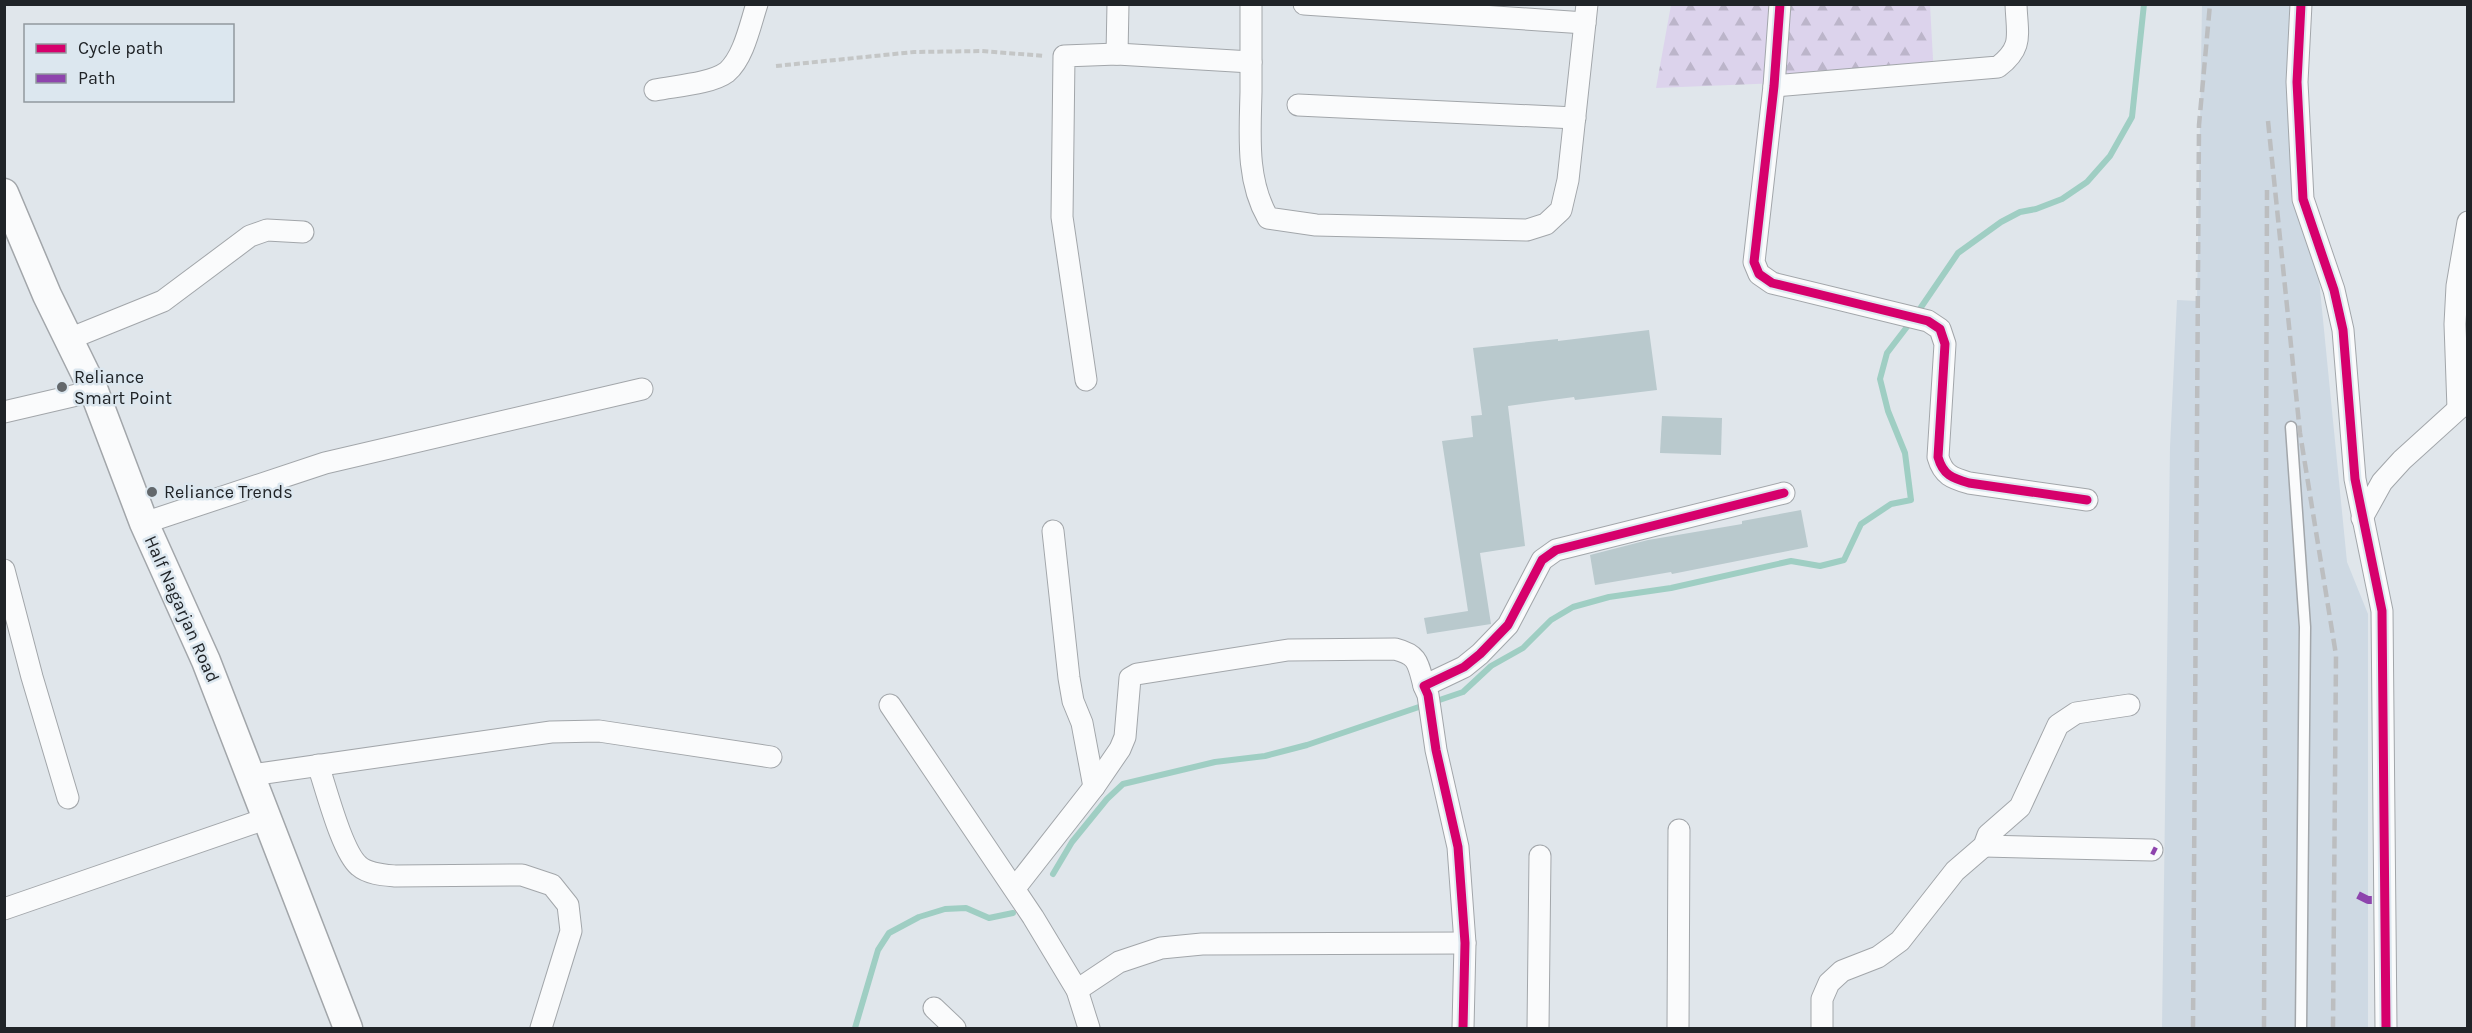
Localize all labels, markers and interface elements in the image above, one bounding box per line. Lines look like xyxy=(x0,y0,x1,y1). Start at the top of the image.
legend xyxy=(24,24,234,102)
text: Cycle path xyxy=(78,37,163,59)
text: Path xyxy=(78,67,116,89)
place label: Reliance Smart Point xyxy=(74,366,172,409)
marker: Reliance Smart Point xyxy=(55,380,69,394)
place label: Reliance Trends xyxy=(164,481,293,503)
marker: Reliance Trends xyxy=(145,485,159,499)
street label: Half Nagarjan Road xyxy=(140,532,224,686)

